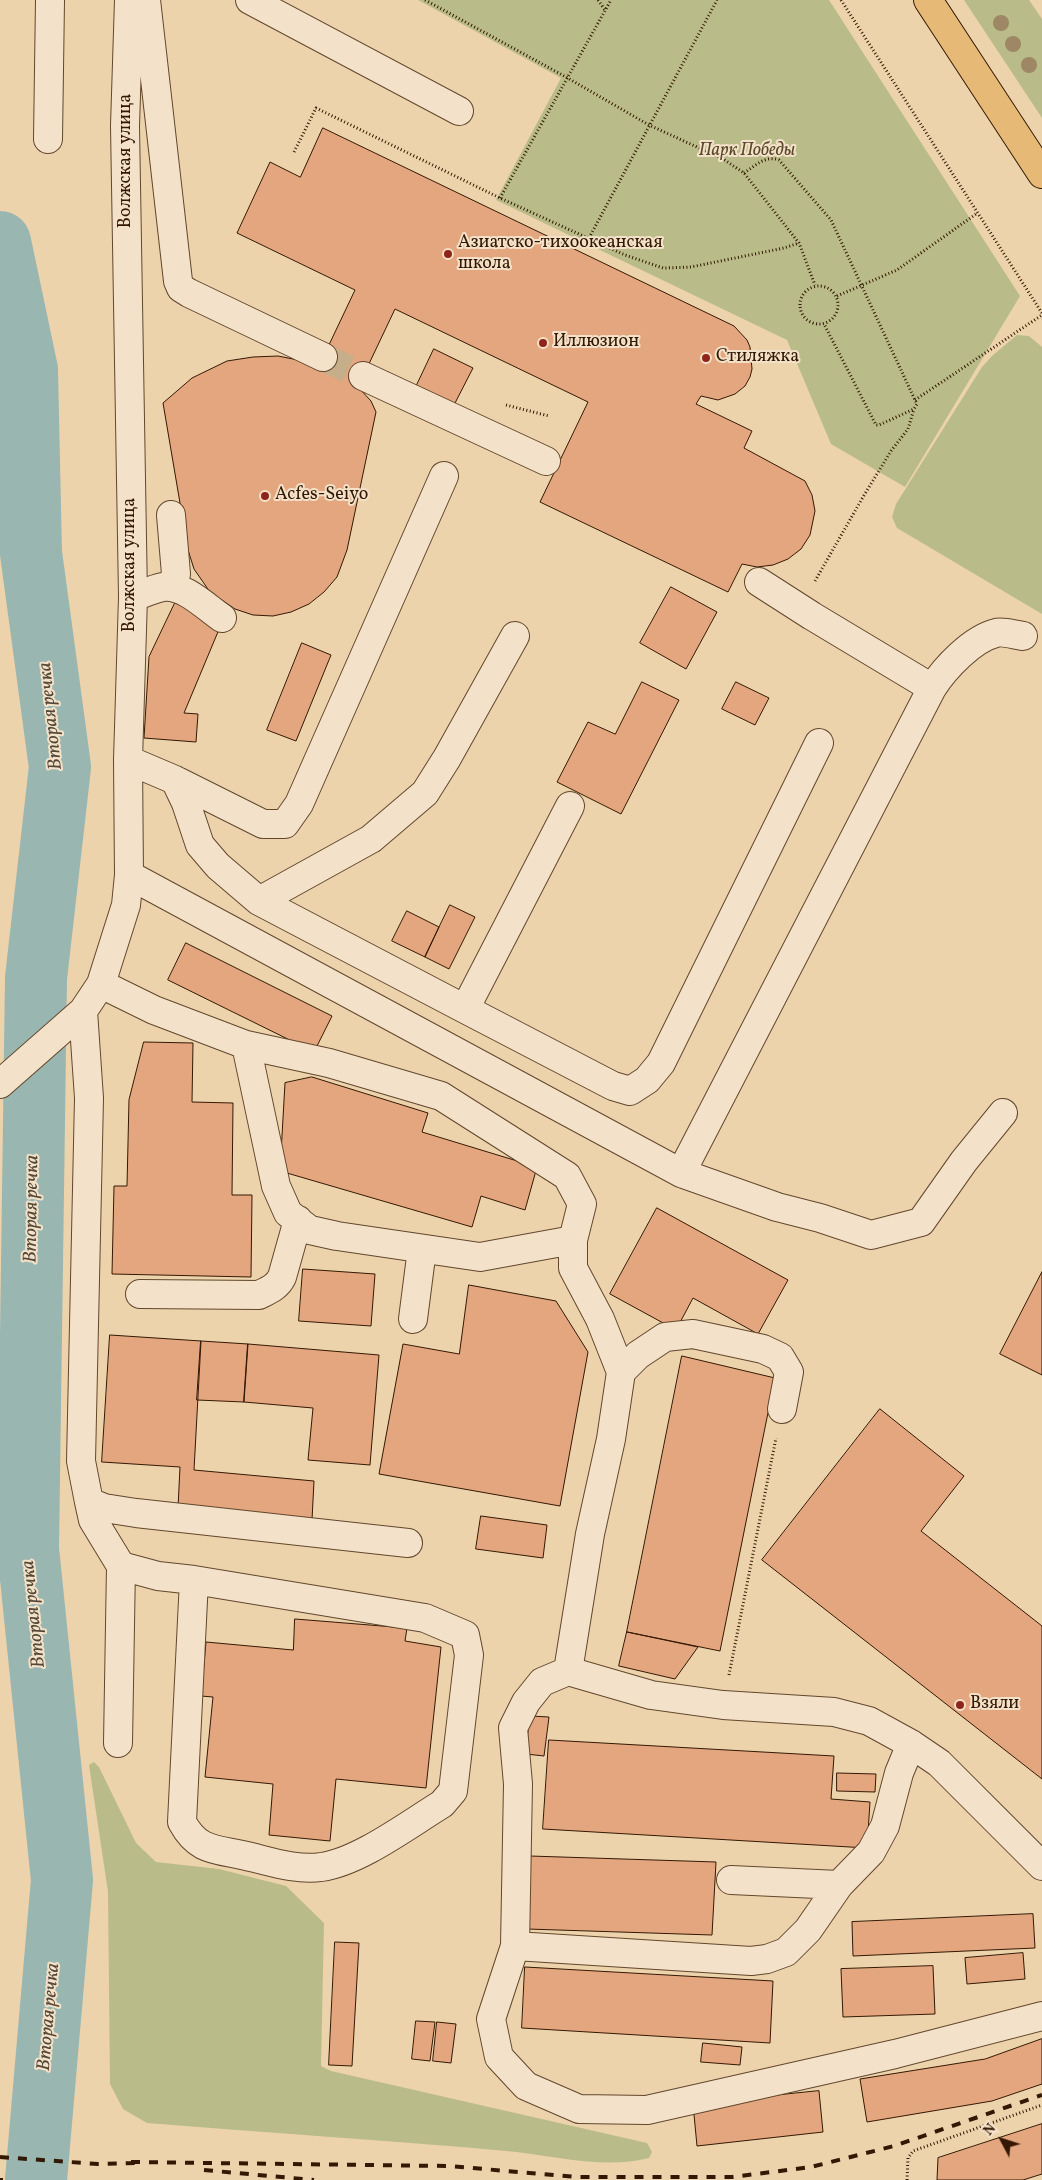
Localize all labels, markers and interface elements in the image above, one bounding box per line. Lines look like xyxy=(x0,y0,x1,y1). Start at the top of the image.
street label: Волжская улица xyxy=(116,94,138,228)
park label: Парк Победы xyxy=(699,141,795,163)
place label: Азиатско-тихоокеанская школа xyxy=(458,233,663,276)
marker: Азиатско-тихоокеанская школа xyxy=(442,248,454,260)
place label: Иллюзион xyxy=(553,332,639,354)
marker: Иллюзион xyxy=(537,337,549,349)
place label: Стиляжка xyxy=(716,347,799,369)
marker: Стиляжка xyxy=(700,352,712,364)
place label: Acfes-Seiyo xyxy=(275,485,368,507)
marker: Acfes-Seiyo xyxy=(259,490,271,502)
street label: Волжская улица xyxy=(120,498,142,632)
water label: Вторая речка xyxy=(35,661,69,771)
water label: Вторая речка xyxy=(21,1155,45,1263)
water label: Вторая речка xyxy=(18,1559,52,1669)
place label: Взяли xyxy=(970,1694,1019,1716)
marker: Взяли xyxy=(954,1699,966,1711)
water label: Вторая речка xyxy=(34,1962,66,2072)
north arrow xyxy=(977,2115,1027,2165)
text: N xyxy=(980,2120,1001,2140)

